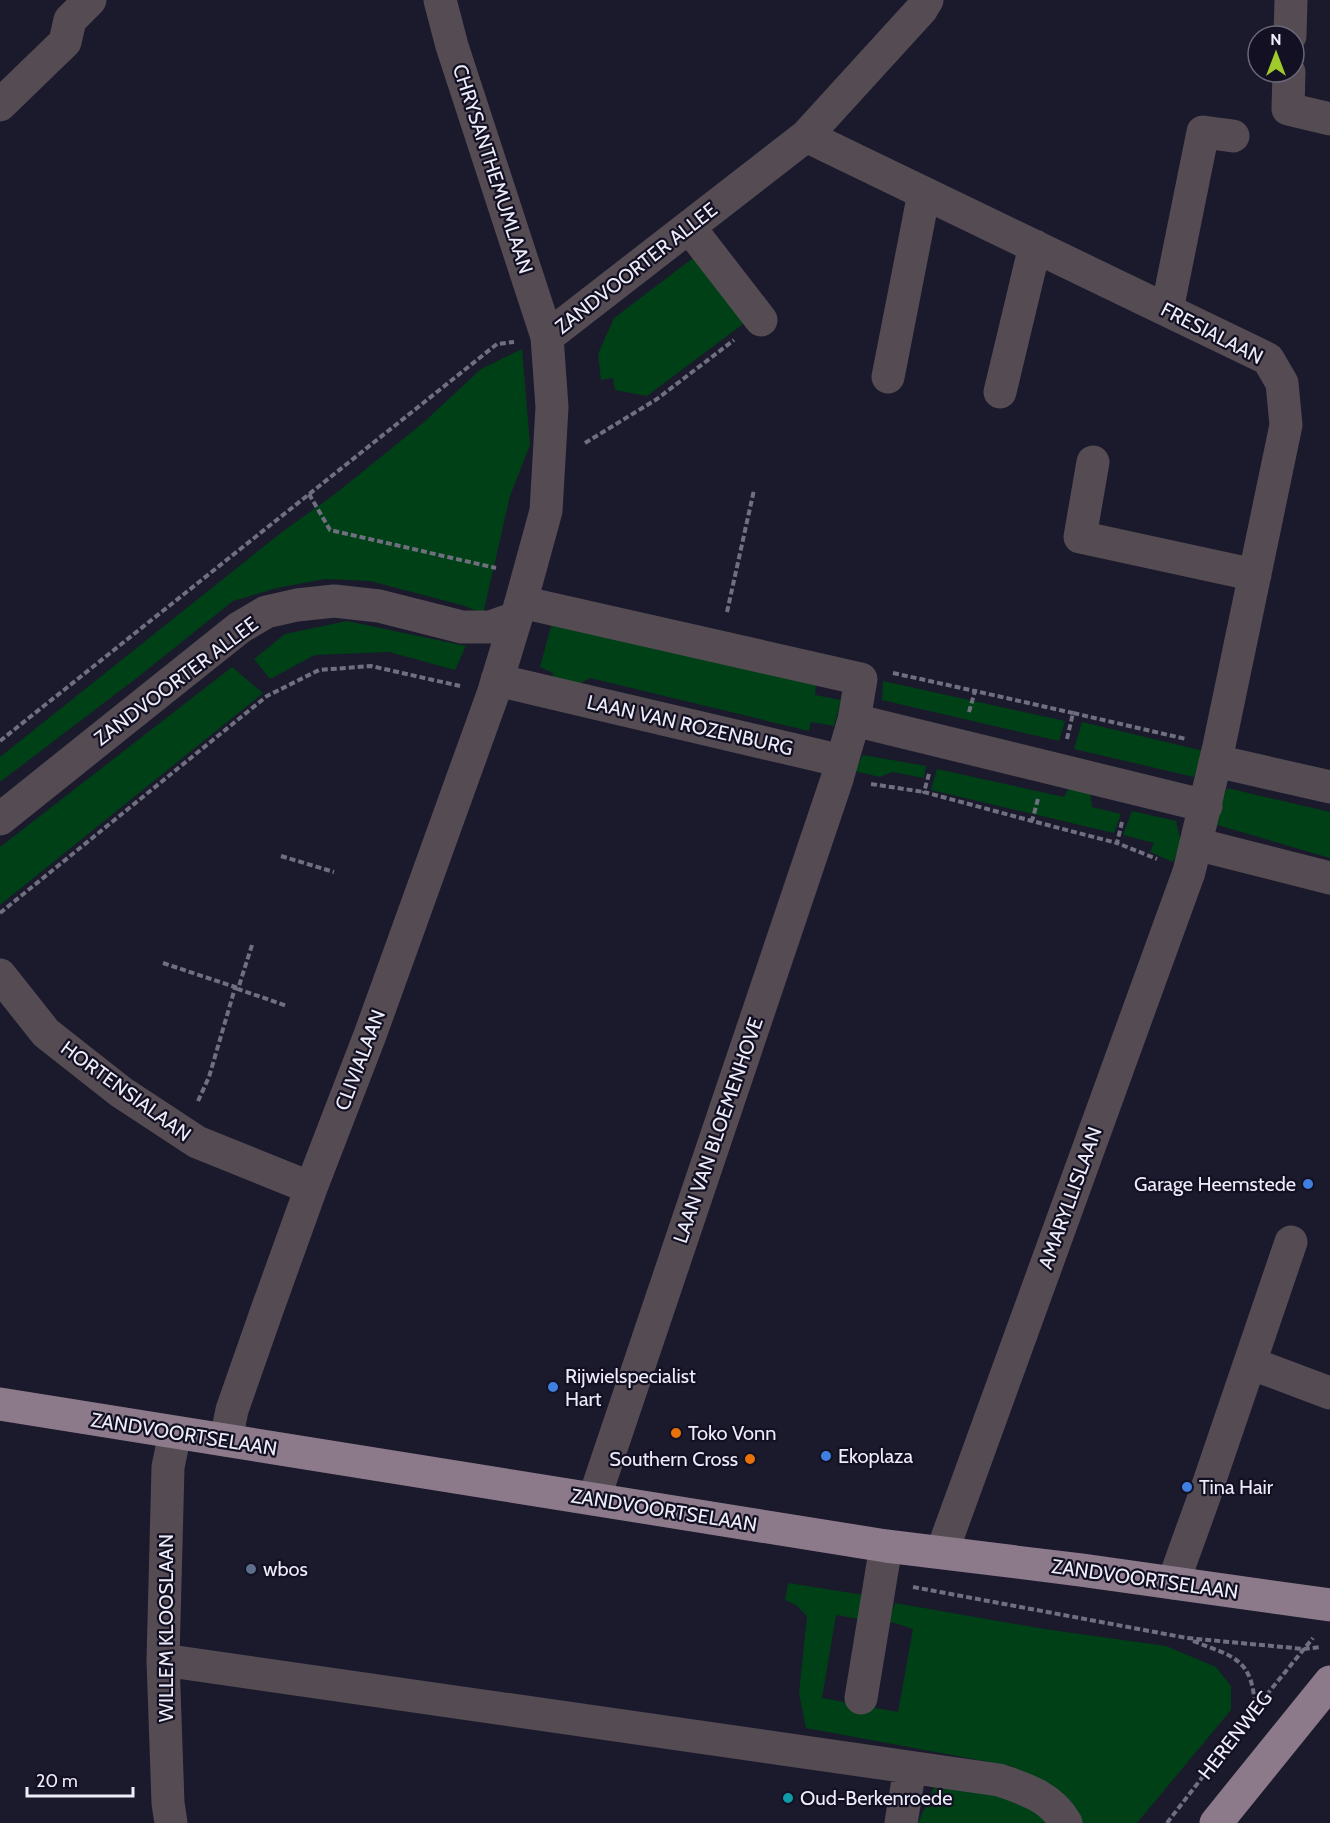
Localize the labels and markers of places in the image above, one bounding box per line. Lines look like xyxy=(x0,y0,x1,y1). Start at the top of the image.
place label: Garage Heemstede xyxy=(1134,1172,1296,1196)
marker: Garage Heemstede xyxy=(1301,1177,1315,1191)
place label: Rijwielspecialist Hart xyxy=(565,1364,696,1411)
marker: Rijwielspecialist Hart xyxy=(546,1380,560,1394)
place label: Toko Vonn xyxy=(688,1421,776,1445)
marker: Toko Vonn xyxy=(669,1426,683,1440)
place label: Ekoplaza xyxy=(838,1444,913,1468)
place label: Southern Cross xyxy=(609,1447,738,1471)
marker: Ekoplaza xyxy=(819,1449,833,1463)
marker: Southern Cross xyxy=(743,1452,757,1466)
place label: Tina Hair xyxy=(1199,1475,1274,1499)
marker: Tina Hair xyxy=(1180,1480,1194,1494)
place label: wbos xyxy=(263,1557,308,1581)
marker: wbos xyxy=(244,1562,258,1576)
place label: Oud-Berkenroede xyxy=(800,1786,952,1810)
marker: Oud-Berkenroede xyxy=(781,1791,795,1805)

